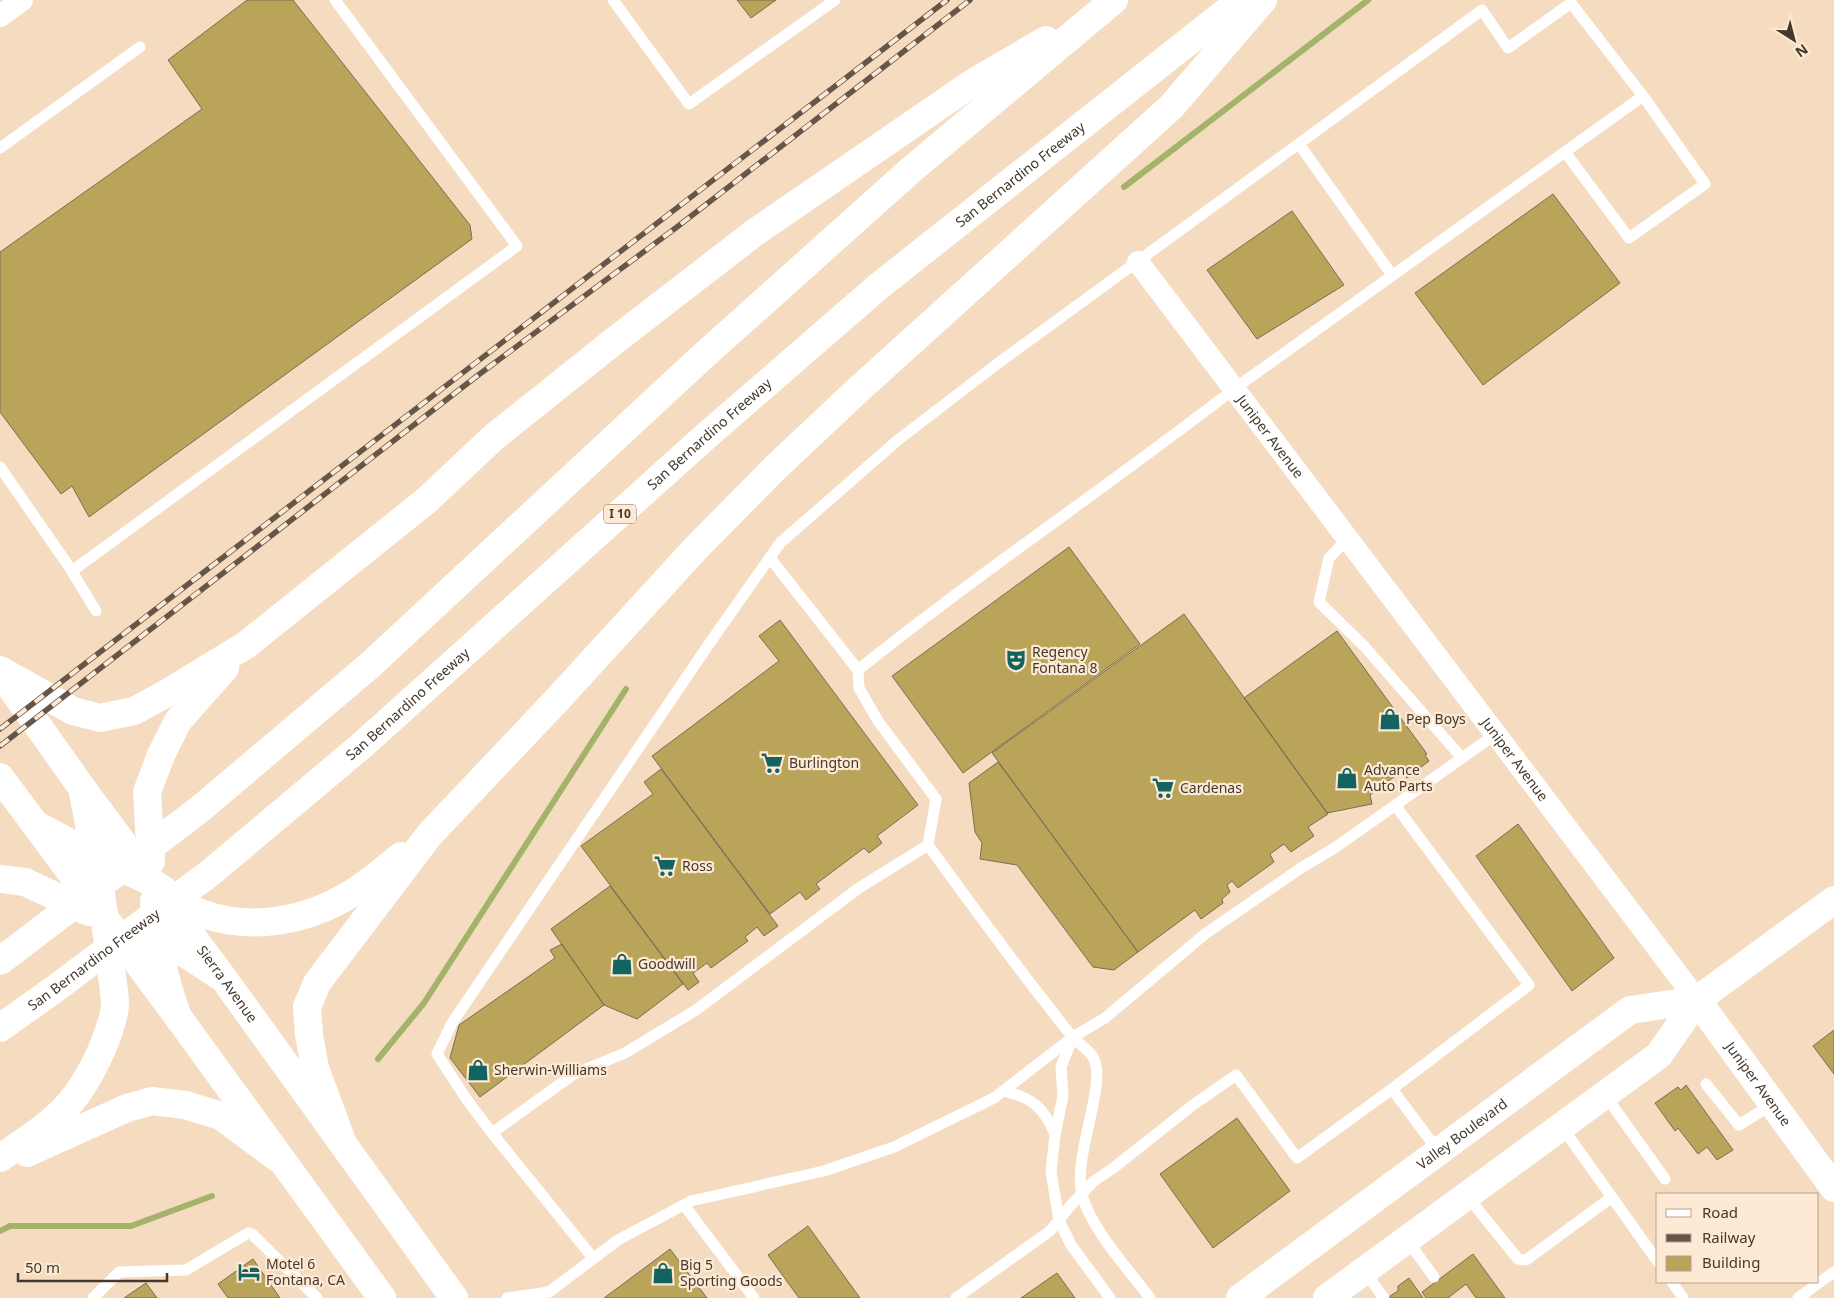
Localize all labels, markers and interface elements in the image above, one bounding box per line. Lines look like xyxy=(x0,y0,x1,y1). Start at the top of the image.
north arrow xyxy=(1769,15,1819,65)
text: N xyxy=(1792,40,1812,62)
street label: San Bernardino Freeway xyxy=(951,116,1089,231)
street label: San Bernardino Freeway xyxy=(643,373,776,494)
street label: Juniper Avenue xyxy=(1232,389,1308,482)
road number: I 10 xyxy=(604,504,636,524)
place label: Regency Fontana 8 xyxy=(1032,642,1097,677)
street label: San Bernardino Freeway xyxy=(341,643,474,764)
theatre icon: Regency Fontana 8 xyxy=(1003,647,1029,673)
shop icon: Pep Boys xyxy=(1377,706,1403,732)
place label: Pep Boys xyxy=(1406,709,1466,728)
street label: Juniper Avenue xyxy=(1476,712,1553,805)
supermarket icon: Burlington xyxy=(759,750,785,776)
place label: Burlington xyxy=(789,753,859,772)
place label: Advance Auto Parts xyxy=(1364,760,1433,795)
shop icon: Advance Auto Parts xyxy=(1334,765,1360,791)
supermarket icon: Cardenas xyxy=(1150,775,1176,801)
place label: Cardenas xyxy=(1180,778,1242,797)
supermarket icon: Ross xyxy=(652,853,678,879)
place label: Ross xyxy=(682,856,713,875)
street label: San Bernardino Freeway xyxy=(24,903,164,1014)
street label: Sierra Avenue xyxy=(193,941,262,1026)
shop icon: Goodwill xyxy=(609,951,635,977)
place label: Goodwill xyxy=(638,954,696,973)
street label: Juniper Avenue xyxy=(1720,1036,1796,1130)
shop icon: Sherwin-Williams xyxy=(465,1057,491,1083)
place label: Sherwin-Williams xyxy=(494,1060,607,1079)
street label: Valley Boulevard xyxy=(1413,1094,1511,1173)
legend xyxy=(1656,1193,1819,1283)
text: Road xyxy=(1702,1202,1738,1222)
text: Railway xyxy=(1702,1227,1756,1247)
scale bar xyxy=(18,1250,166,1282)
text: Building xyxy=(1702,1252,1760,1272)
place label: Motel 6 Fontana, CA xyxy=(266,1254,345,1289)
place label: Big 5 Sporting Goods xyxy=(680,1255,783,1290)
text: 50 m xyxy=(25,1257,60,1277)
hotel icon: Motel 6 Fontana, CA xyxy=(236,1259,262,1285)
shop icon: Big 5 Sporting Goods xyxy=(650,1260,676,1286)

